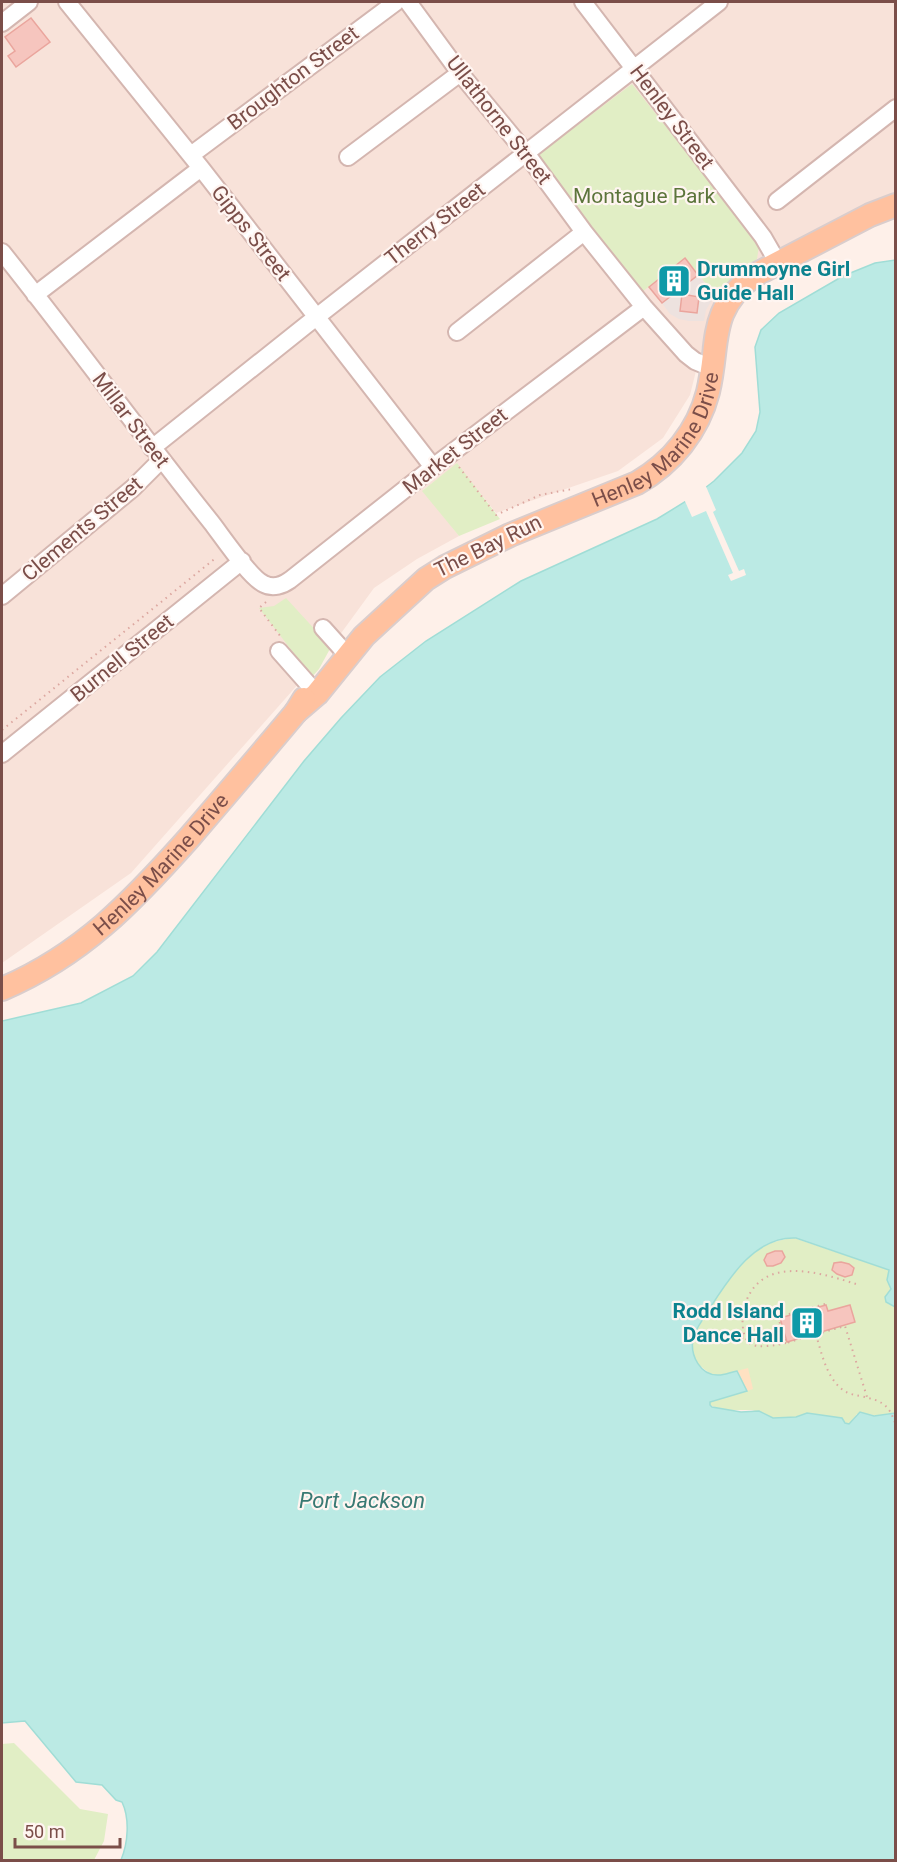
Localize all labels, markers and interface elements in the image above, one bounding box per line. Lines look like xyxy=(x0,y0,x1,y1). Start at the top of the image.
street label: Broughton Street xyxy=(223,21,363,135)
street label: Ullathorne Street xyxy=(441,51,557,189)
street label: Henley Street xyxy=(625,60,719,174)
street label: Therry Street xyxy=(380,177,490,270)
street label: Gipps Street xyxy=(206,181,296,286)
park label: Montague Park xyxy=(573,184,715,208)
place label: Drummoyne Girl Guide Hall xyxy=(697,257,850,305)
building icon: Drummoyne Girl Guide Hall xyxy=(656,263,692,299)
street label: Millar Street xyxy=(87,368,175,472)
street label: Henley Marine Drive xyxy=(588,370,724,512)
street label: Market Street xyxy=(398,403,512,499)
street label: Clements Street xyxy=(17,472,147,586)
street label: The Bay Run xyxy=(431,510,545,582)
street label: Burnell Street xyxy=(66,609,178,707)
street label: Henley Marine Drive xyxy=(89,789,234,941)
place label: Rodd Island Dance Hall xyxy=(673,1299,784,1347)
building icon: Rodd Island Dance Hall xyxy=(789,1305,825,1341)
water label: Port Jackson xyxy=(299,1488,425,1513)
scale bar xyxy=(15,1811,120,1849)
text: 50 m xyxy=(24,1821,64,1842)

